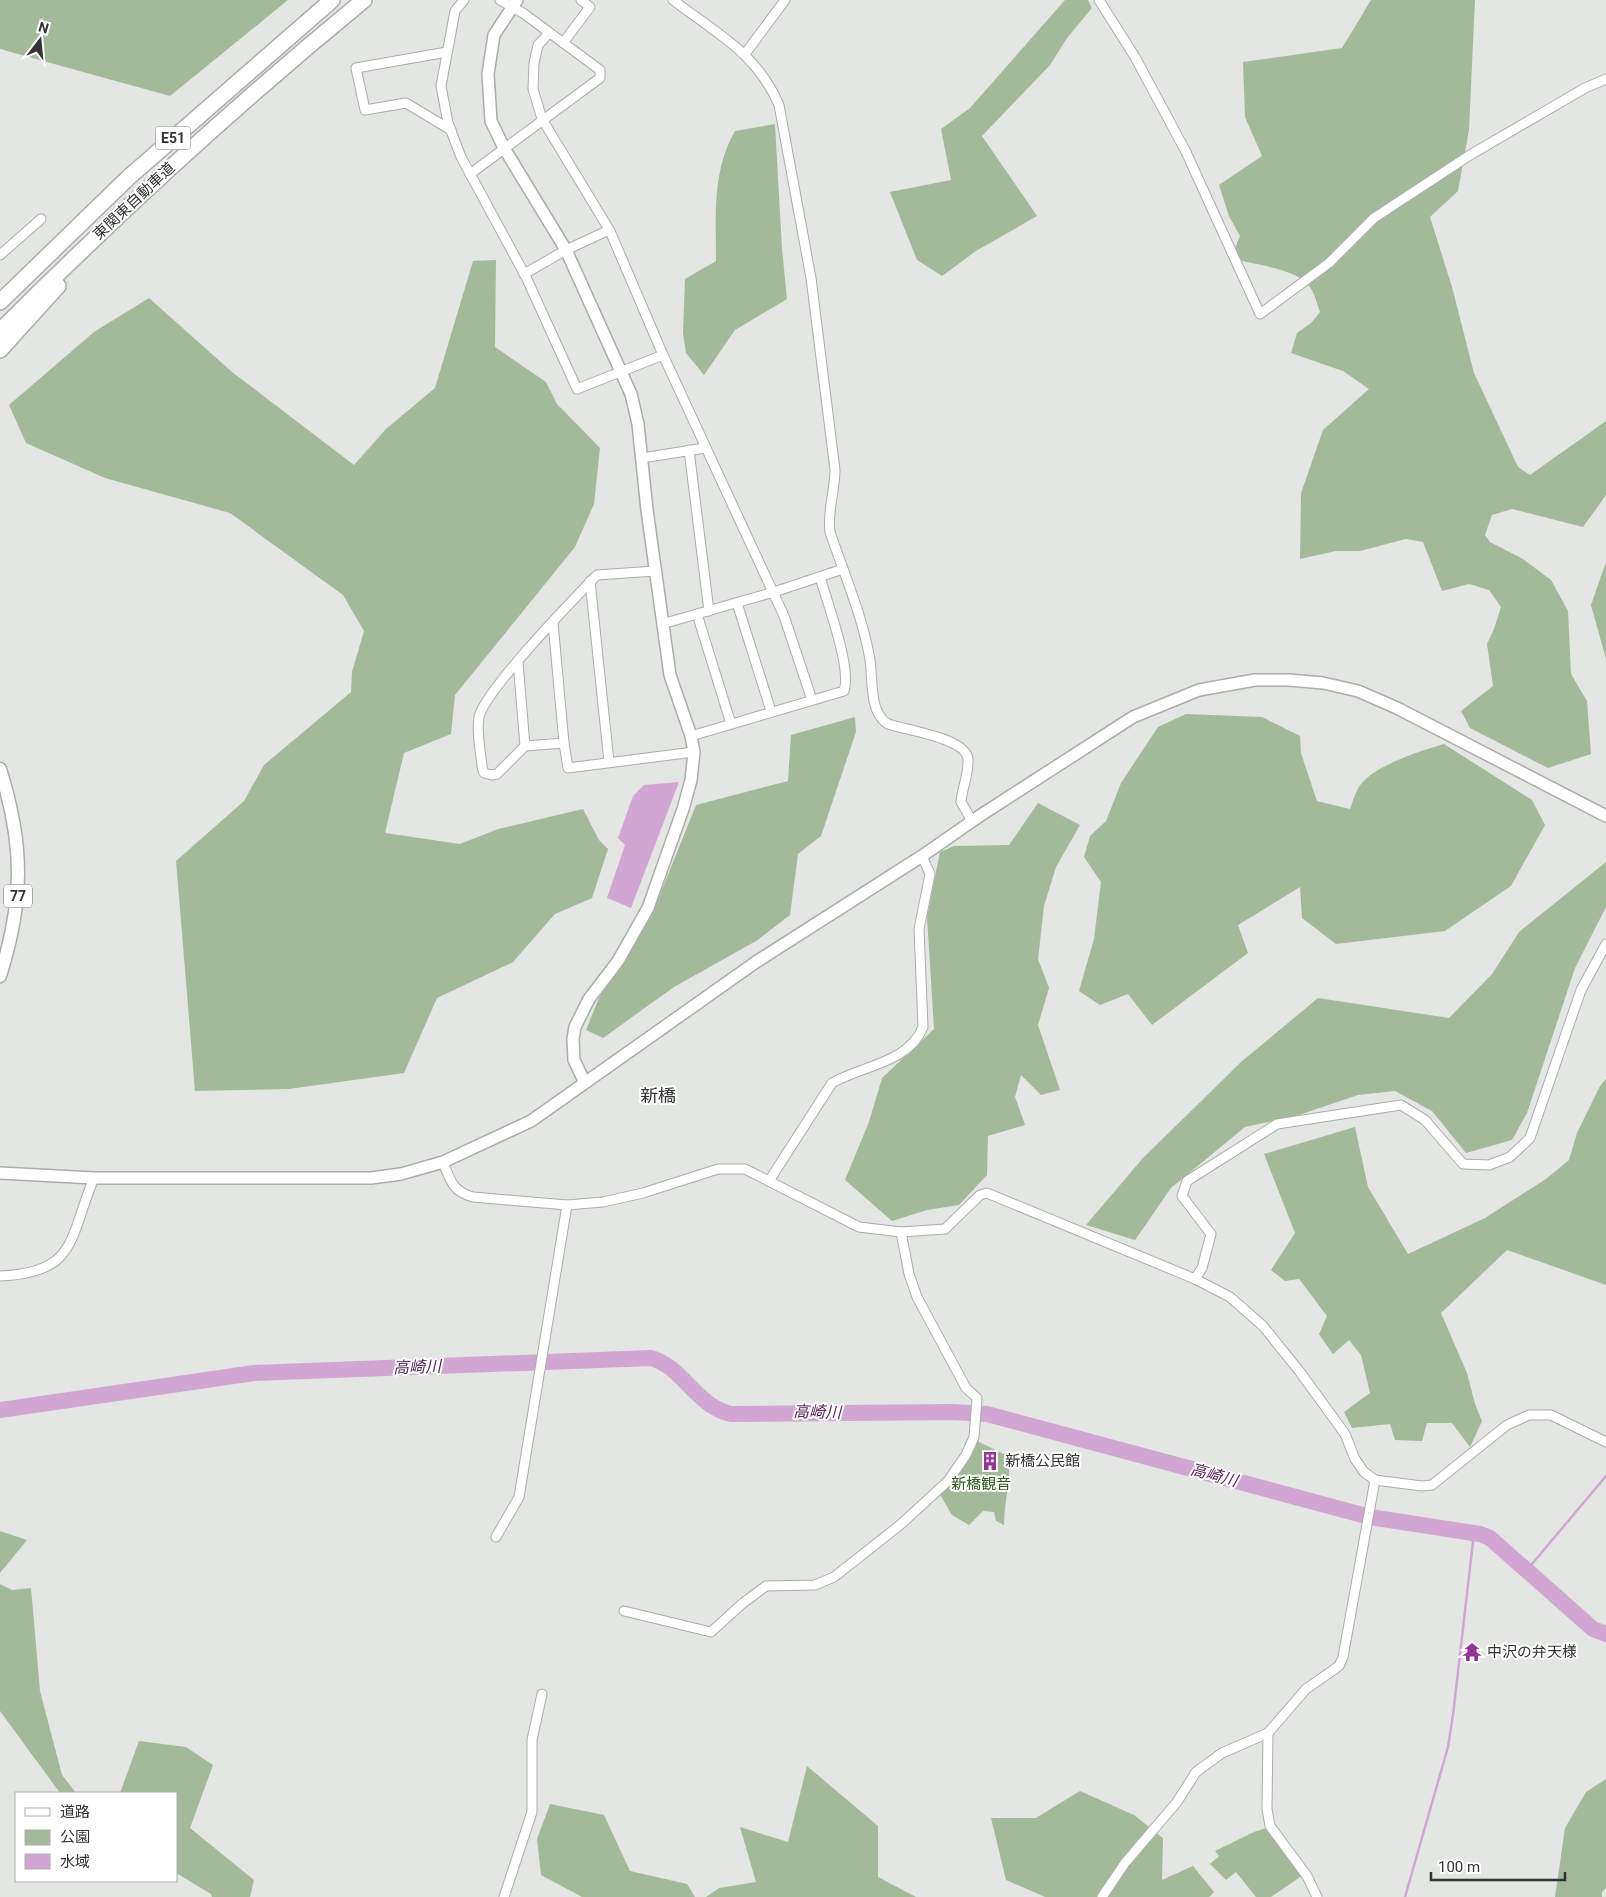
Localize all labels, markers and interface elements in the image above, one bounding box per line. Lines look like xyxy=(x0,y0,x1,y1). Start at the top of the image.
north arrow xyxy=(15,15,65,65)
text: N xyxy=(37,18,51,37)
road number: E51 xyxy=(156,126,190,150)
street label: 東関東自動車道 xyxy=(89,159,179,243)
road number: 77 xyxy=(4,884,32,908)
district label: 新橋 xyxy=(640,1085,676,1106)
water label: 高崎川 xyxy=(393,1357,443,1377)
water label: 高崎川 xyxy=(793,1402,843,1422)
building icon: 新橋公民館 xyxy=(979,1450,1001,1472)
place label: 新橋公民館 xyxy=(1005,1452,1080,1470)
water label: 高崎川 xyxy=(1188,1460,1242,1491)
park label: 新橋観音 xyxy=(951,1475,1011,1493)
temple icon: 中沢の弁天様 xyxy=(1461,1641,1483,1663)
place label: 中沢の弁天様 xyxy=(1487,1643,1577,1661)
legend xyxy=(15,1792,178,1882)
text: 道路 xyxy=(60,1803,90,1821)
text: 公園 xyxy=(60,1828,90,1846)
scale bar xyxy=(1431,1850,1565,1882)
text: 水域 xyxy=(60,1853,90,1871)
text: 100 m xyxy=(1438,1858,1480,1876)

